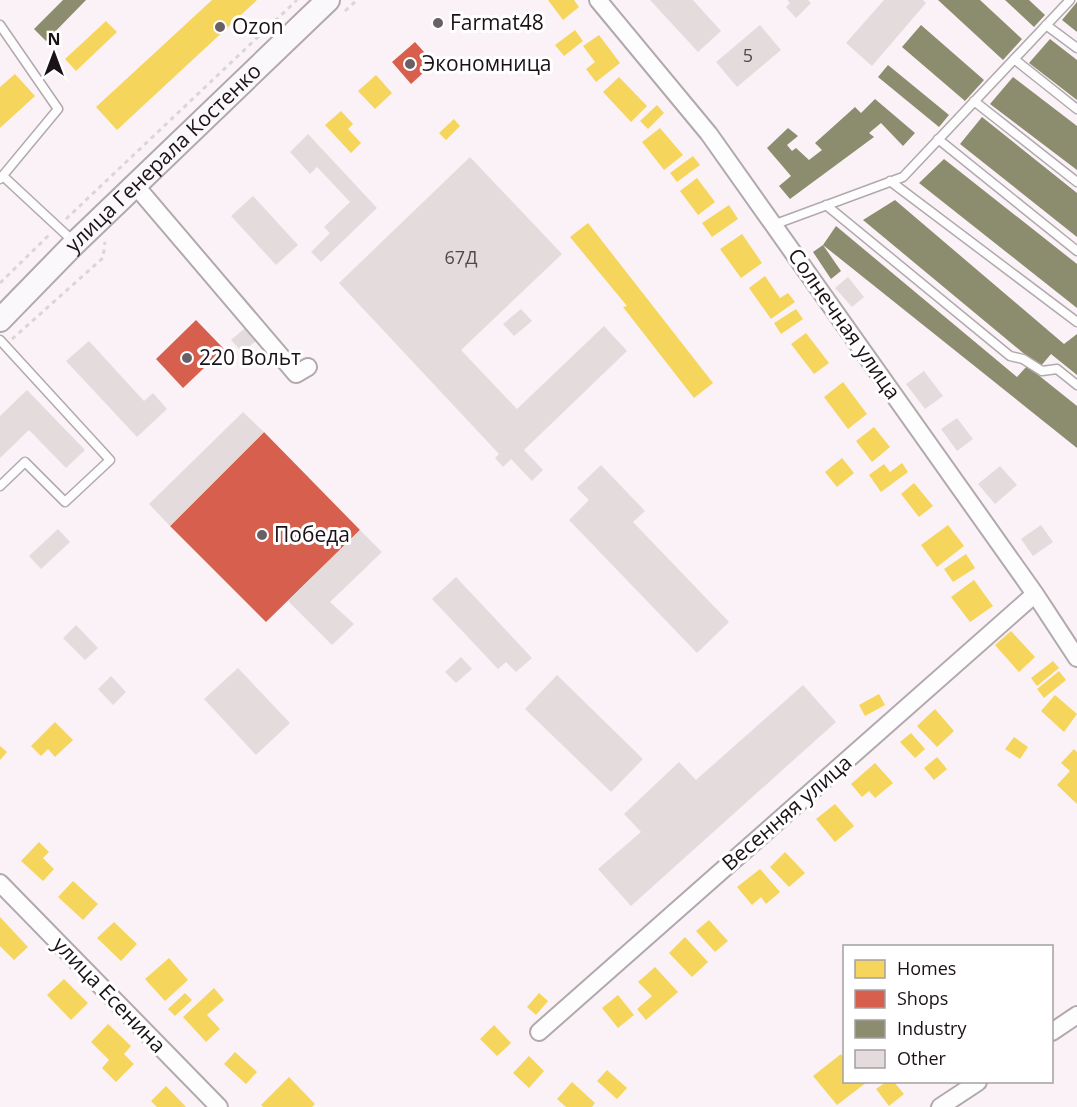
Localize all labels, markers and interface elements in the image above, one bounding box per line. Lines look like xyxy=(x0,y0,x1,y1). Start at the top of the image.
place label: Farmat48 xyxy=(450,8,544,36)
place label: Ozon xyxy=(232,12,284,40)
marker: Farmat48 xyxy=(431,16,445,30)
marker: Ozon xyxy=(213,20,227,34)
north arrow xyxy=(24,24,84,84)
text: N xyxy=(47,28,61,50)
house number: 5 xyxy=(743,43,753,67)
place label: Экономница xyxy=(422,49,552,77)
street label: улица Генерала Костенко xyxy=(58,57,267,258)
marker: Экономница xyxy=(403,57,417,71)
street label: Солнечная улица xyxy=(782,242,907,405)
house number: 67Д xyxy=(445,245,477,269)
place label: 220 Вольт xyxy=(199,343,301,371)
marker: 220 Вольт xyxy=(180,351,194,365)
place label: Победа xyxy=(274,520,350,548)
marker: Победа xyxy=(255,528,269,542)
street label: Весенняя улица xyxy=(716,748,857,876)
street label: улица Есенина xyxy=(47,930,172,1058)
legend xyxy=(843,945,1053,1083)
text: Homes xyxy=(897,956,956,980)
text: Shops xyxy=(897,986,948,1010)
text: Industry xyxy=(897,1016,967,1040)
text: Other xyxy=(897,1046,947,1070)

